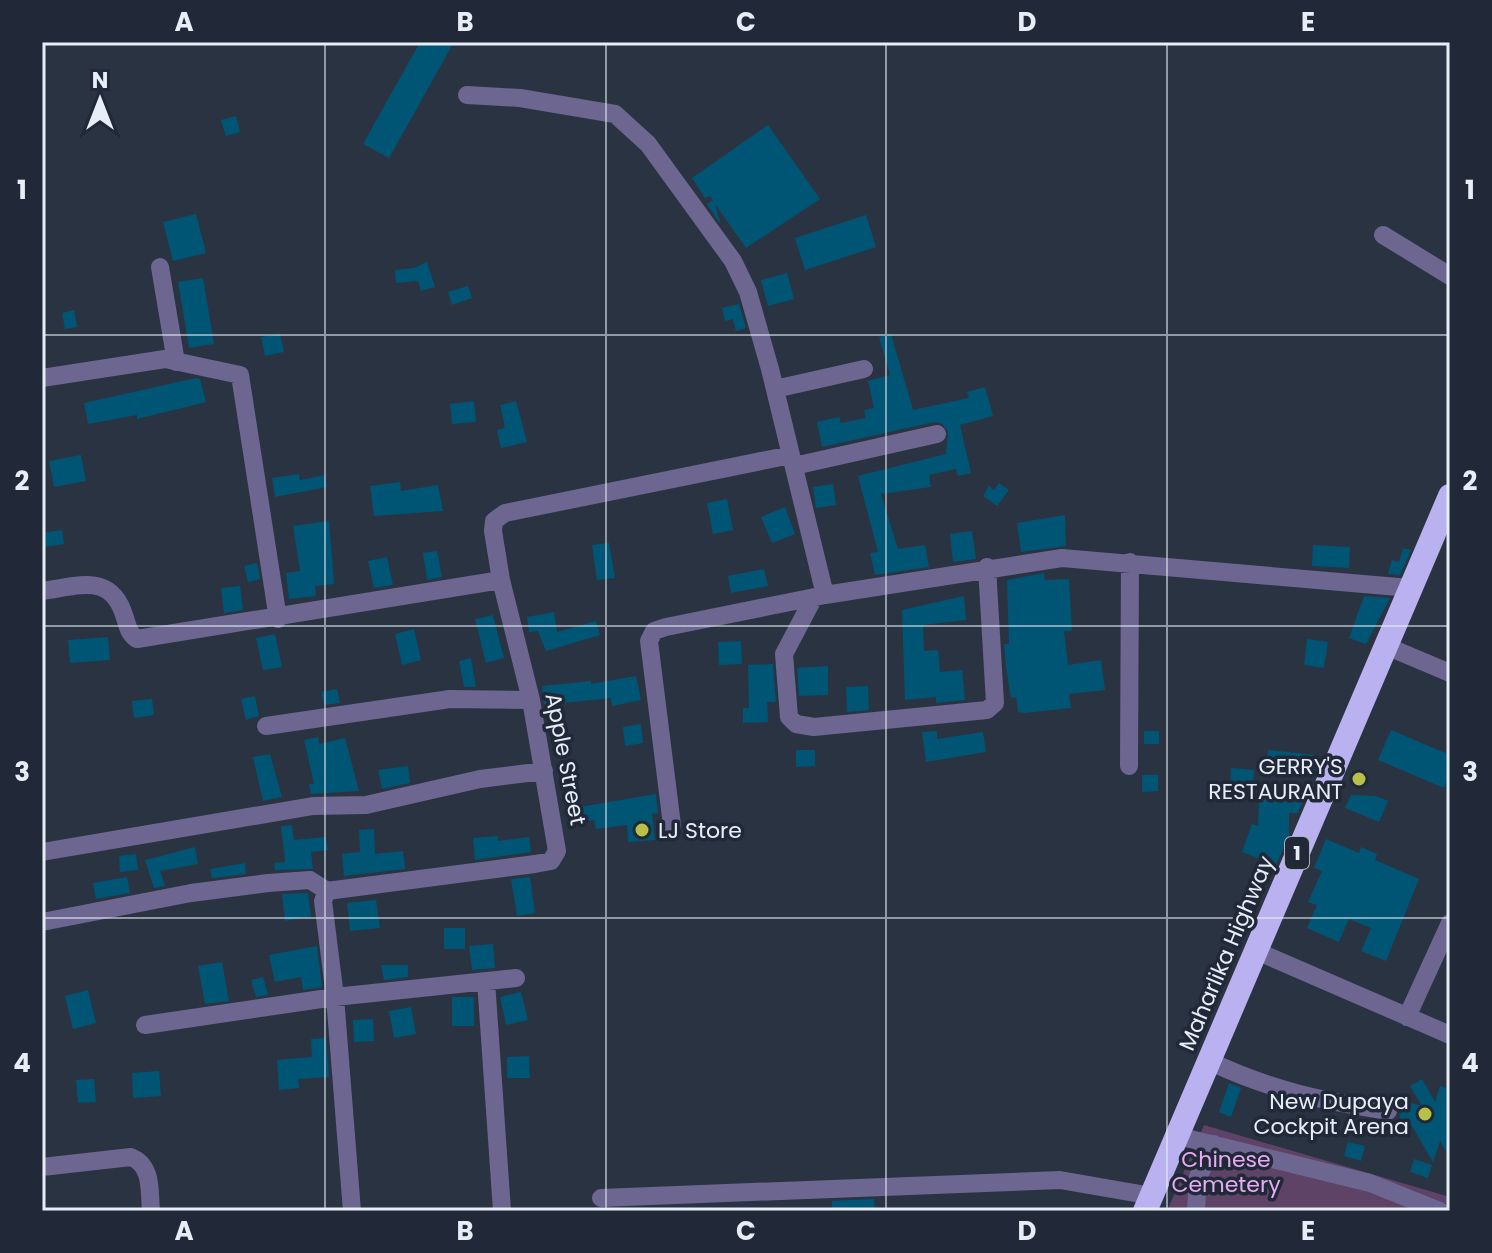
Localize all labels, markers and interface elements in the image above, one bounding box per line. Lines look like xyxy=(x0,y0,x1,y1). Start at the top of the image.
text: A xyxy=(174,4,194,40)
text: B xyxy=(456,4,474,40)
text: C xyxy=(736,4,756,40)
text: D xyxy=(1018,4,1037,40)
text: E xyxy=(1301,4,1315,40)
north arrow xyxy=(60,60,140,140)
text: N xyxy=(92,65,108,96)
text: 1 xyxy=(17,172,27,208)
text: 1 xyxy=(1465,172,1475,208)
text: 2 xyxy=(15,463,30,499)
text: 2 xyxy=(1463,463,1478,499)
street label: Apple Street xyxy=(538,690,594,828)
place label: GERRY'S RESTAURANT xyxy=(1208,751,1343,807)
text: 3 xyxy=(14,754,30,790)
text: 3 xyxy=(1462,754,1478,790)
marker: GERRY'S RESTAURANT xyxy=(1350,770,1368,788)
place label: LJ Store xyxy=(658,815,742,846)
marker: LJ Store xyxy=(633,821,651,839)
road number: 1 xyxy=(1285,837,1309,869)
street label: Maharlika Highway xyxy=(1171,850,1282,1055)
text: 4 xyxy=(13,1045,31,1081)
text: 4 xyxy=(1461,1045,1479,1081)
place label: New Dupaya Cockpit Arena xyxy=(1253,1086,1409,1142)
marker: New Dupaya Cockpit Arena xyxy=(1416,1105,1434,1123)
park label: Chinese Cemetery xyxy=(1171,1144,1281,1200)
text: A xyxy=(174,1213,194,1249)
text: B xyxy=(456,1213,474,1249)
text: C xyxy=(736,1213,756,1249)
text: D xyxy=(1018,1213,1037,1249)
text: E xyxy=(1301,1213,1315,1249)

